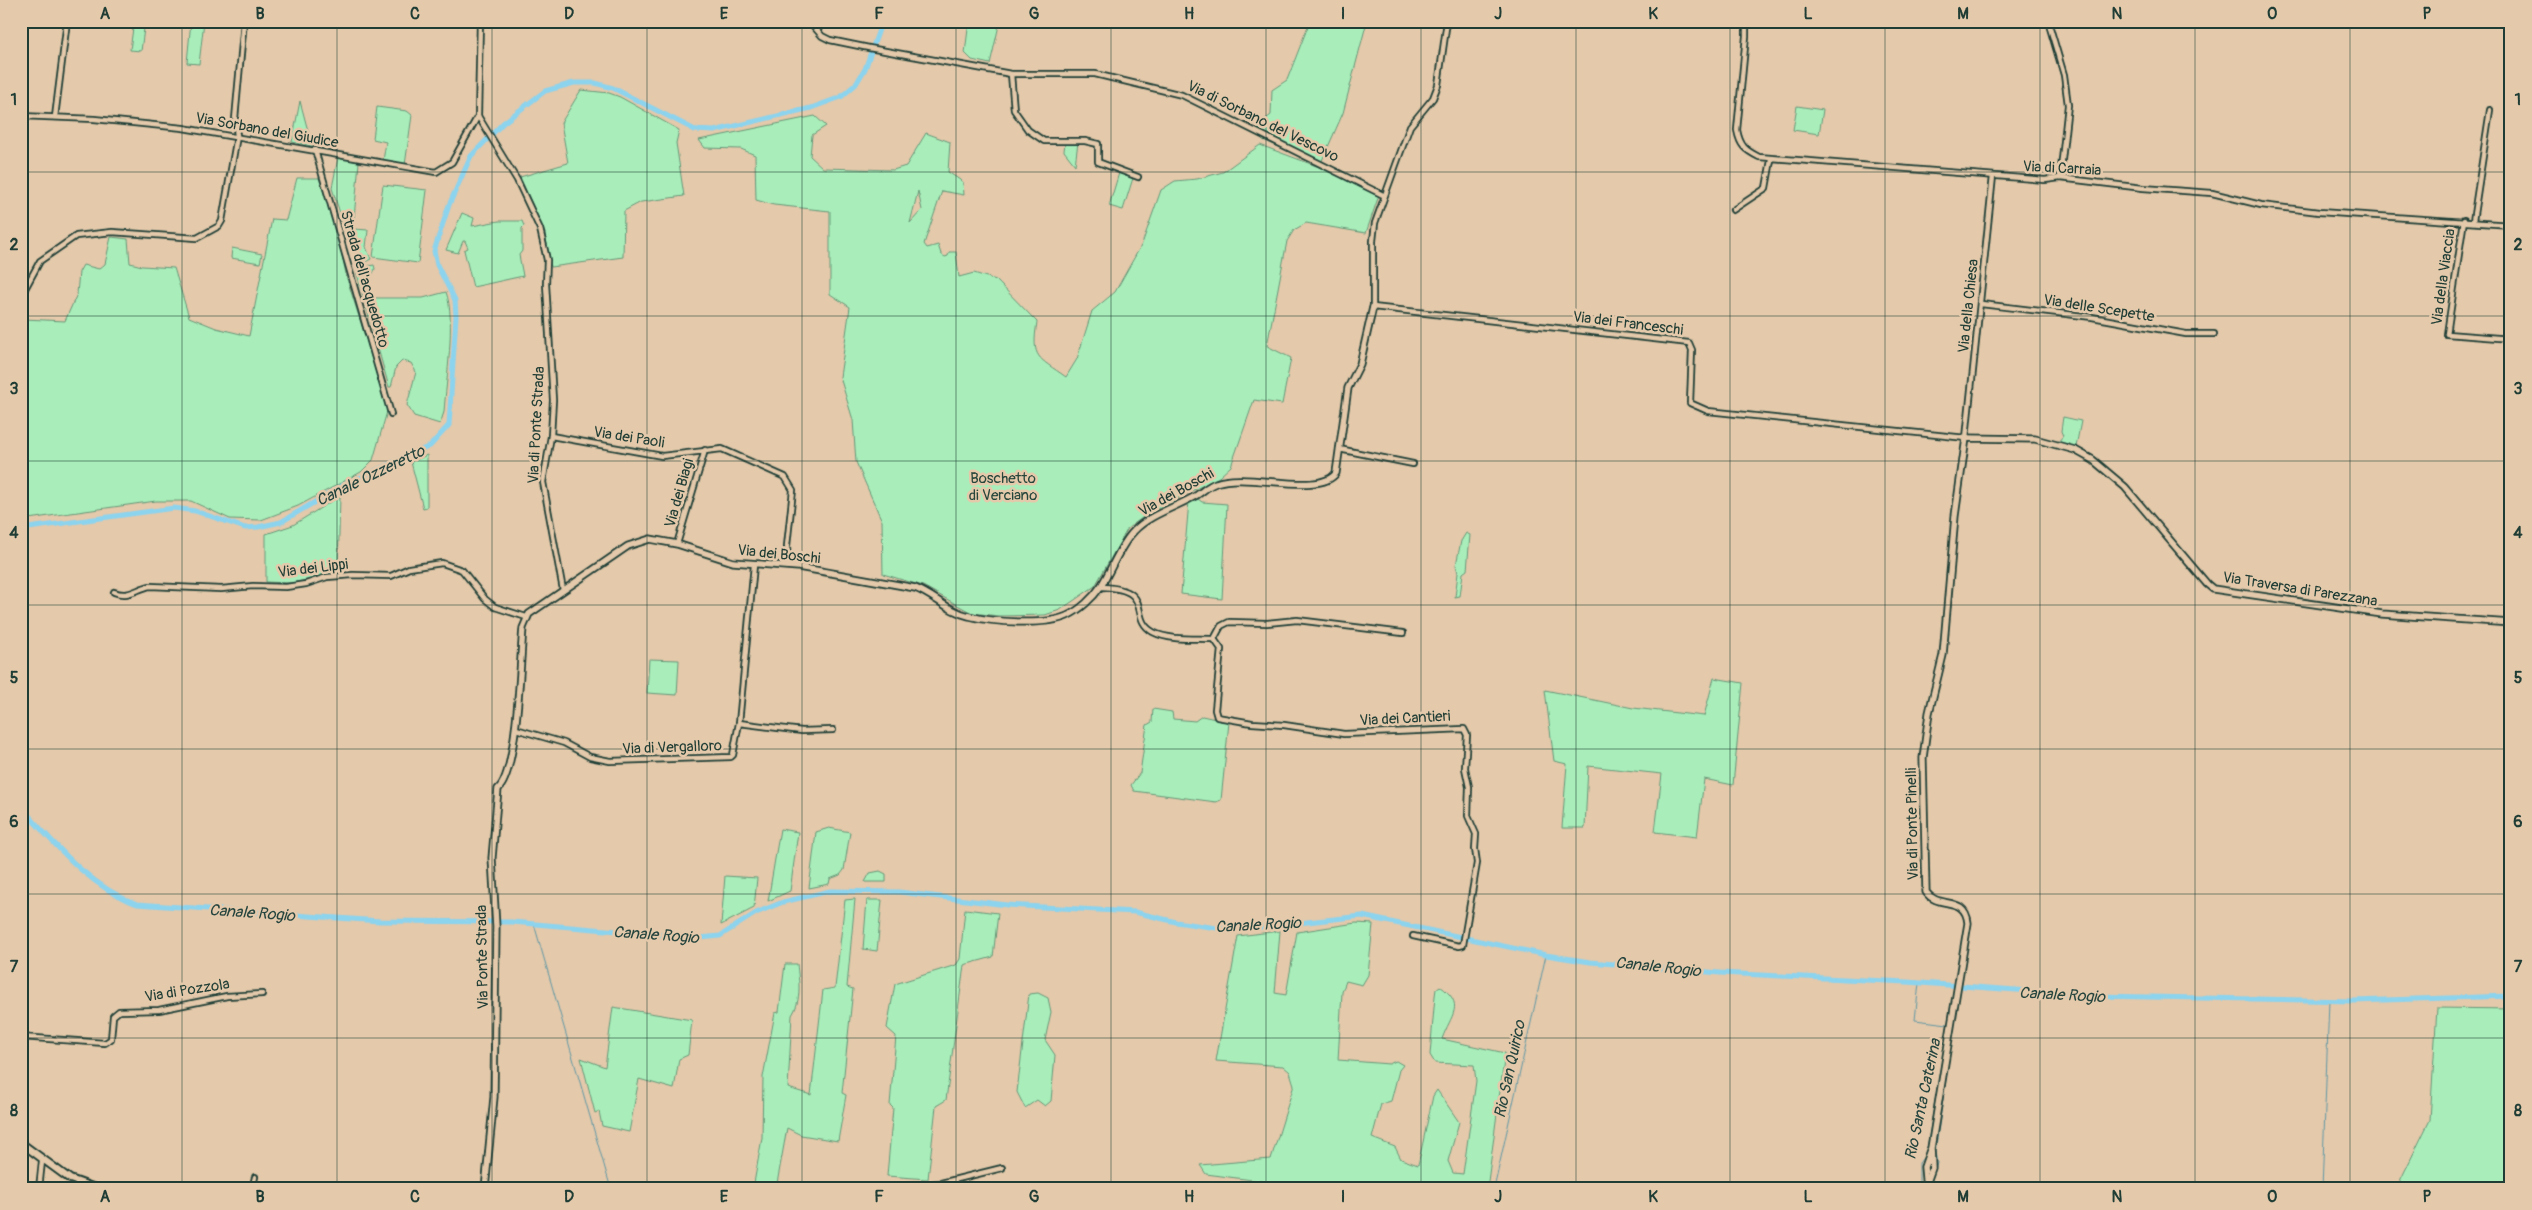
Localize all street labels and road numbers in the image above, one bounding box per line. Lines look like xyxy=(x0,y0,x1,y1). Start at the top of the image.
street label: Via di Sorbano del Vescovo xyxy=(1184,76,1342,167)
street label: Via Sorbano del Giudice xyxy=(194,109,341,153)
street label: Via di Carraia xyxy=(2022,157,2102,180)
street label: Strada dell'acquedotto xyxy=(336,209,393,350)
street label: Via della Viaccia xyxy=(2427,227,2460,327)
street label: Via della Chiesa xyxy=(1954,258,1983,354)
street label: Via delle Scepette xyxy=(2042,290,2156,327)
street label: Via dei Franceschi xyxy=(1572,307,1685,340)
street label: Via di Ponte Strada xyxy=(524,366,549,484)
street label: Via dei Paoli xyxy=(592,423,666,453)
street label: Via dei Biagi xyxy=(661,456,698,530)
street label: Via dei Boschi xyxy=(1135,464,1218,521)
street label: Via dei Boschi xyxy=(736,541,822,568)
street label: Via dei Lippi xyxy=(277,555,350,582)
street label: Via Traversa di Parezzana xyxy=(2221,568,2379,611)
street label: Via dei Cantieri xyxy=(1359,707,1451,730)
street label: Via di Vergalloro xyxy=(622,736,722,759)
street label: Via di Ponte Pinelli xyxy=(1902,767,1923,881)
street label: Via Ponte Strada xyxy=(472,905,493,1009)
street label: Via di Pozzola xyxy=(143,974,231,1007)

